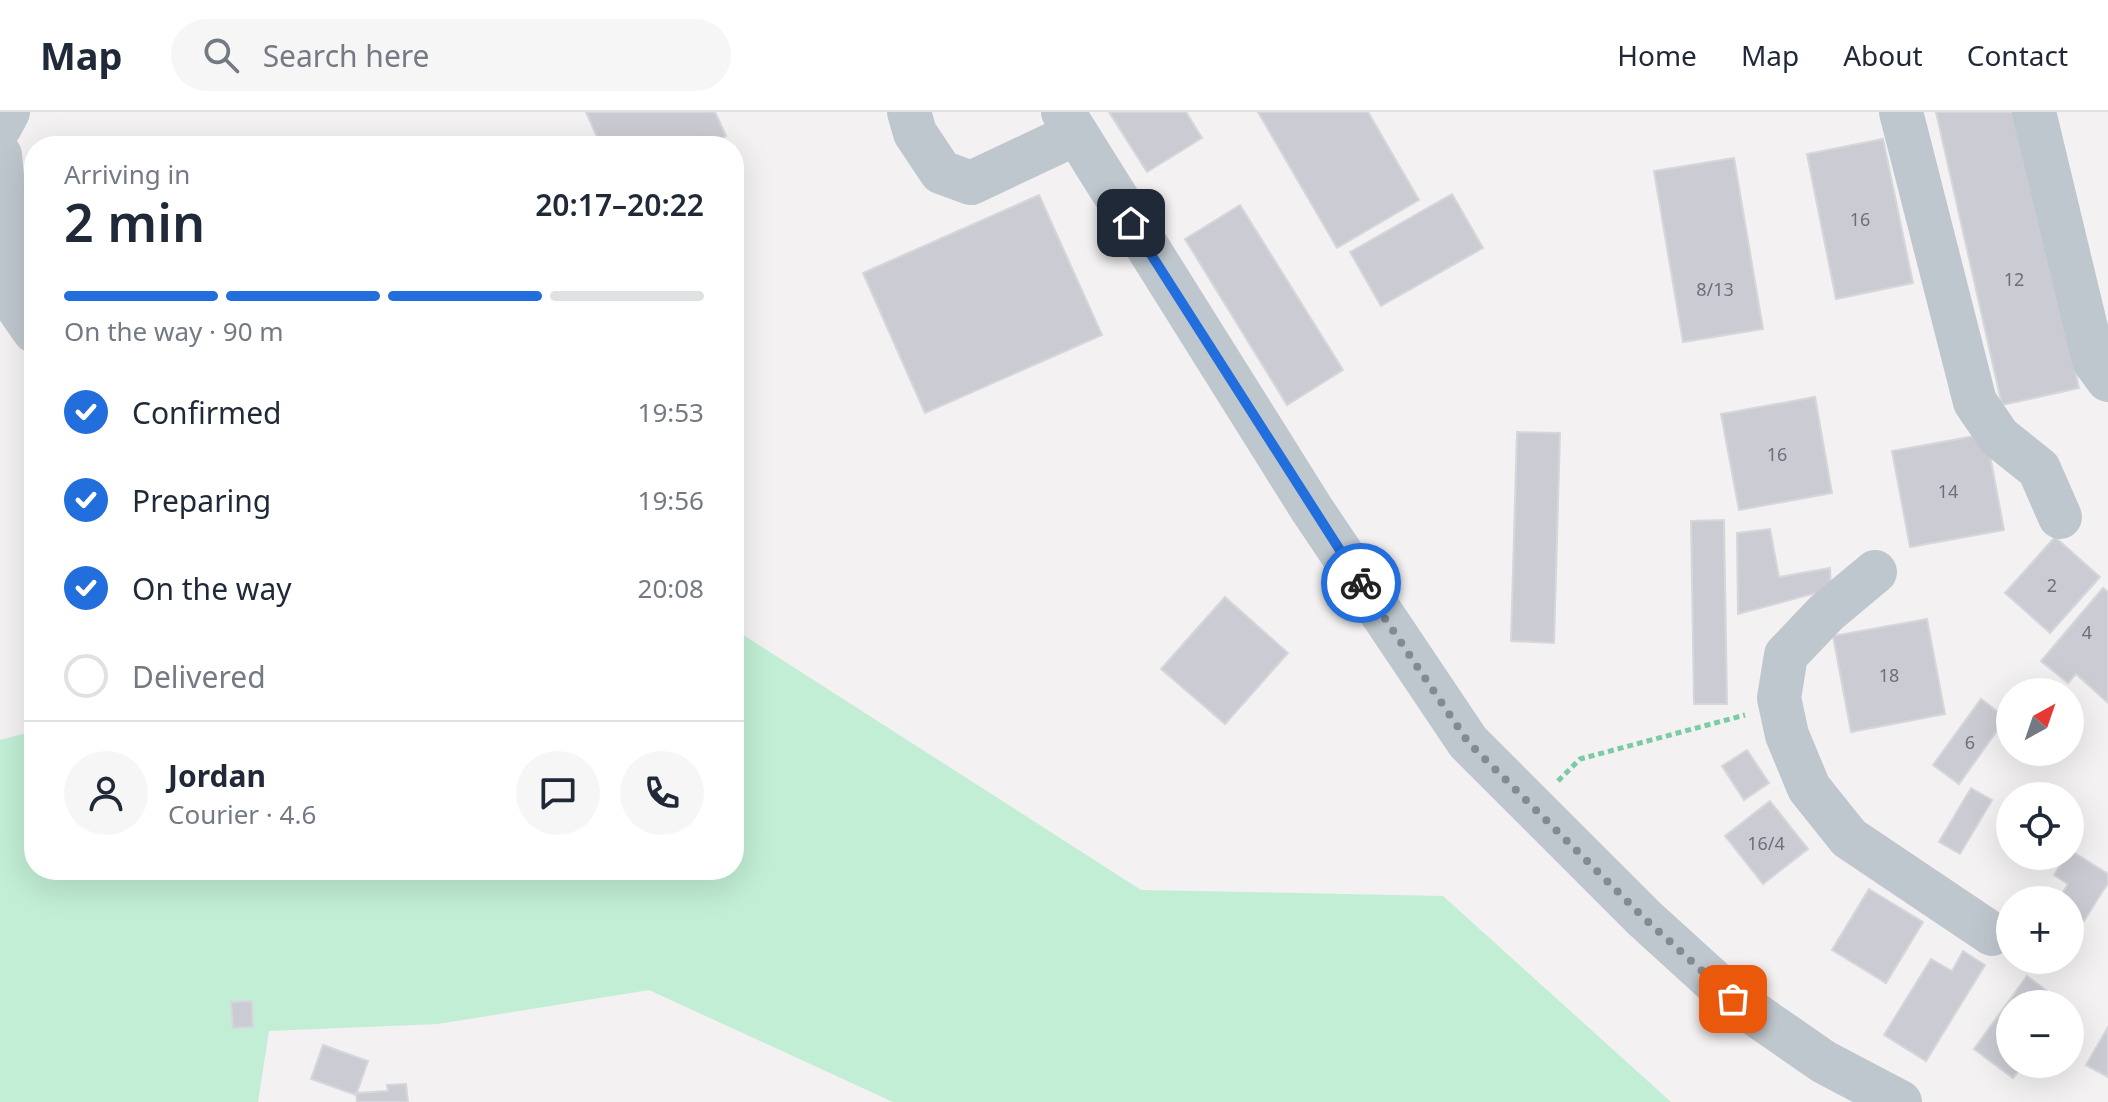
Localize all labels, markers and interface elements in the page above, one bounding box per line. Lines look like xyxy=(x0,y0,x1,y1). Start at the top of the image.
search box xyxy=(171,19,731,91)
text: Map xyxy=(40,29,123,81)
icon: search xyxy=(199,33,243,77)
text: Search here xyxy=(263,35,430,76)
text: Home xyxy=(1617,36,1697,74)
text: Map xyxy=(1741,36,1799,74)
text: About xyxy=(1843,36,1923,74)
text: Contact xyxy=(1967,36,2068,74)
text: Arriving in xyxy=(64,156,190,192)
text: 20:17–20:22 xyxy=(535,184,704,225)
text: 2 min xyxy=(64,186,205,257)
pin xyxy=(1097,189,1165,257)
icon: home xyxy=(1109,201,1153,245)
house number: 16 xyxy=(1850,207,1870,231)
house number: 12 xyxy=(2004,267,2024,291)
house number: 8/13 xyxy=(1696,277,1734,301)
text: On the way · 90 m xyxy=(64,313,284,349)
icon: check xyxy=(64,390,108,434)
text: Confirmed xyxy=(132,392,282,433)
text: 19:53 xyxy=(638,394,704,430)
house number: 16 xyxy=(1767,442,1787,466)
icon: check xyxy=(64,478,108,522)
house number: 14 xyxy=(1938,479,1958,503)
text: Preparing xyxy=(132,480,271,521)
text: 19:56 xyxy=(638,482,704,518)
courier xyxy=(1321,543,1401,623)
icon: bike xyxy=(1339,561,1383,605)
icon: check xyxy=(64,566,108,610)
text: On the way xyxy=(132,568,292,609)
text: 20:08 xyxy=(638,570,704,606)
house number: 2 xyxy=(2047,573,2057,597)
house number: 4 xyxy=(2082,620,2092,644)
text: Delivered xyxy=(132,656,266,697)
house number: 18 xyxy=(1879,663,1899,687)
north arrow xyxy=(1996,678,2084,766)
map controls xyxy=(1996,678,2084,1078)
house number: 6 xyxy=(1965,730,1975,754)
button: person xyxy=(64,751,148,835)
button: chat xyxy=(516,751,600,835)
button: phone xyxy=(620,751,704,835)
text: Jordan xyxy=(168,755,266,796)
button: locate xyxy=(1996,782,2084,870)
text: Courier · 4.6 xyxy=(168,796,316,832)
house number: 16/4 xyxy=(1747,831,1785,855)
button: + xyxy=(1996,886,2084,974)
pin xyxy=(1699,965,1767,1033)
icon: bag xyxy=(1711,977,1755,1021)
button: − xyxy=(1996,990,2084,1078)

